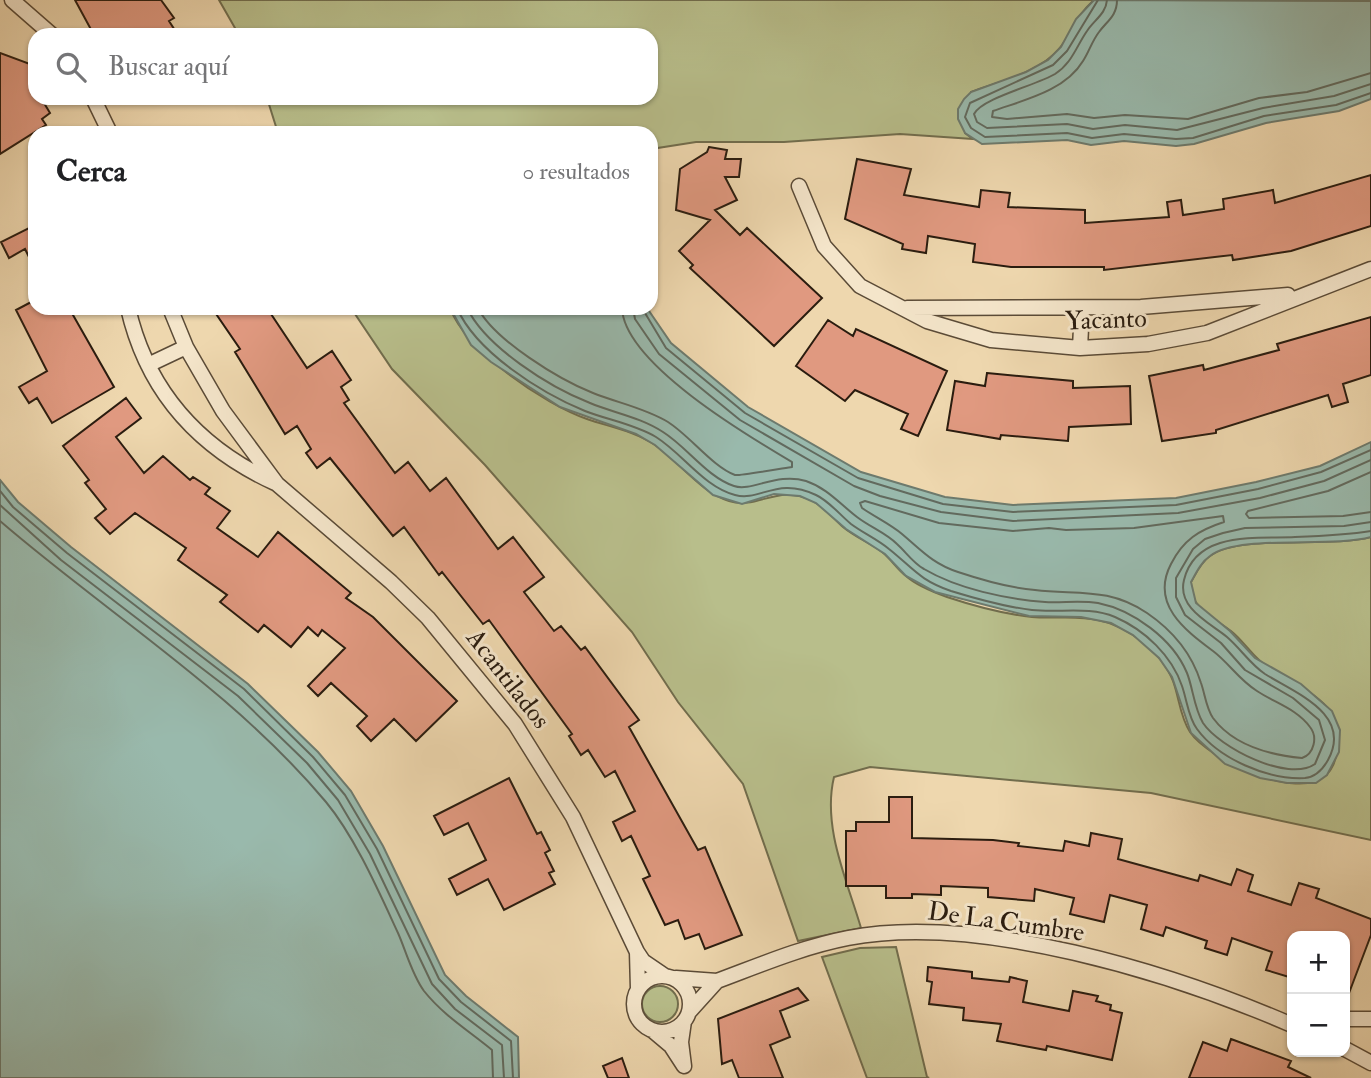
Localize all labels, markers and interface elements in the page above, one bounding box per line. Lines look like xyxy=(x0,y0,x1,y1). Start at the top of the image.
search box xyxy=(28,28,658,105)
icon: search xyxy=(52,48,90,86)
text: Buscar aquí xyxy=(108,51,228,83)
text: Cerca xyxy=(56,153,126,190)
text: 0 resultados xyxy=(523,157,630,186)
street label: Yacanto xyxy=(1065,303,1147,337)
street label: Acantilados xyxy=(458,622,557,735)
street label: De La Cumbre xyxy=(926,895,1087,949)
map controls xyxy=(1287,931,1350,1057)
button: + xyxy=(1287,931,1350,994)
button: − xyxy=(1287,994,1350,1057)

